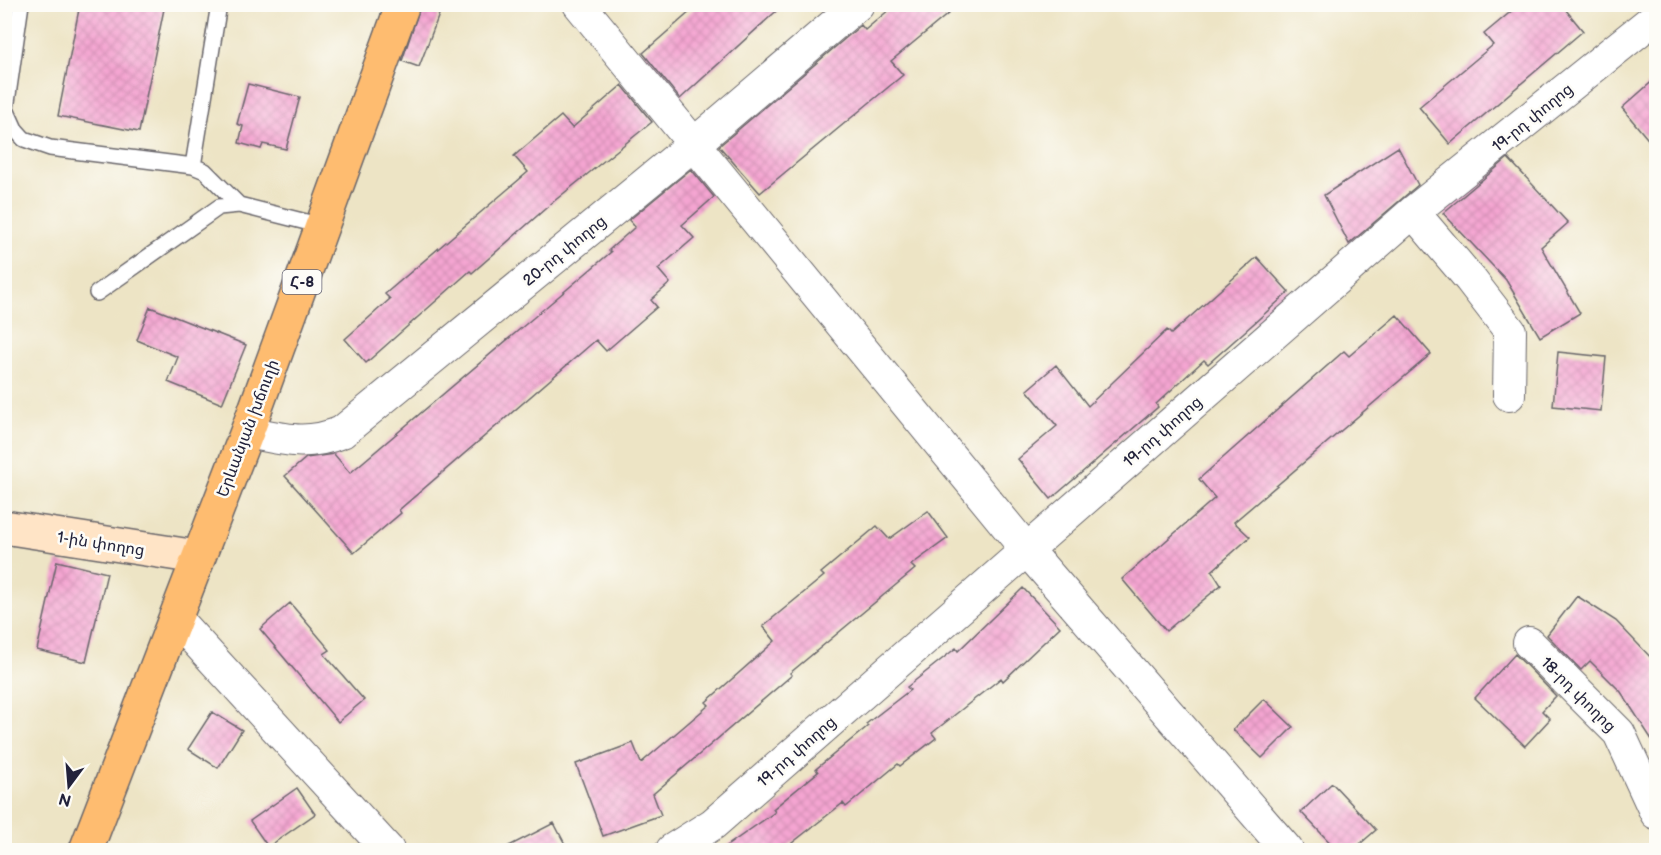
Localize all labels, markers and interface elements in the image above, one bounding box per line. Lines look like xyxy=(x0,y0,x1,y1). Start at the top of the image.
street label: 19-րդ փողոց xyxy=(1489,80,1577,156)
street label: 20-րդ փողոց xyxy=(519,212,610,291)
road number: Հ-8 xyxy=(282,270,322,294)
street label: Երևանյան խճուղի xyxy=(213,357,283,500)
street label: 19-րդ փողոց xyxy=(1120,393,1206,472)
street label: 1-ին փողոց xyxy=(56,528,146,561)
street label: 18-րդ փողոց xyxy=(1536,654,1619,737)
street label: 19-րդ փողոց xyxy=(754,713,840,792)
north arrow xyxy=(39,756,99,816)
text: N xyxy=(57,788,74,810)

